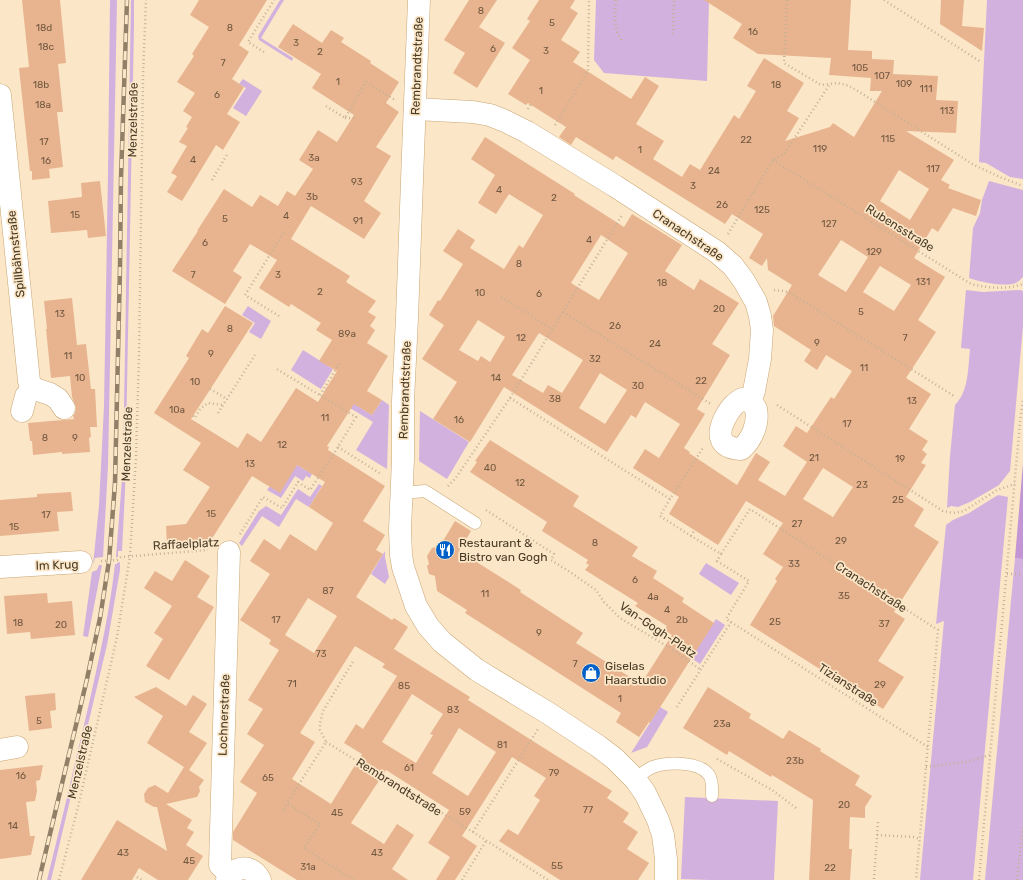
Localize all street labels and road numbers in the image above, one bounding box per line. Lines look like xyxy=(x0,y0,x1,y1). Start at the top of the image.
street label: Rembrandtstraße xyxy=(408,16,426,115)
street label: Menzelstraße xyxy=(125,82,141,158)
street label: Rubensstraße xyxy=(863,201,937,255)
street label: Cranachstraße xyxy=(650,206,726,264)
street label: Spillbähnstraße xyxy=(4,210,28,298)
street label: Rembrandtstraße xyxy=(396,340,414,439)
street label: Menzelstraße xyxy=(119,406,135,482)
street label: Raffaelplatz xyxy=(153,535,219,553)
street label: Im Krug xyxy=(35,557,79,573)
street label: Cranachstraße xyxy=(833,559,910,616)
street label: Van-Gogh-Platz xyxy=(617,599,699,661)
street label: Tizianstraße xyxy=(816,661,881,710)
street label: Lochnerstraße xyxy=(216,674,232,756)
street label: Menzelstraße xyxy=(65,724,95,800)
street label: Rembrandtstraße xyxy=(354,755,445,819)

